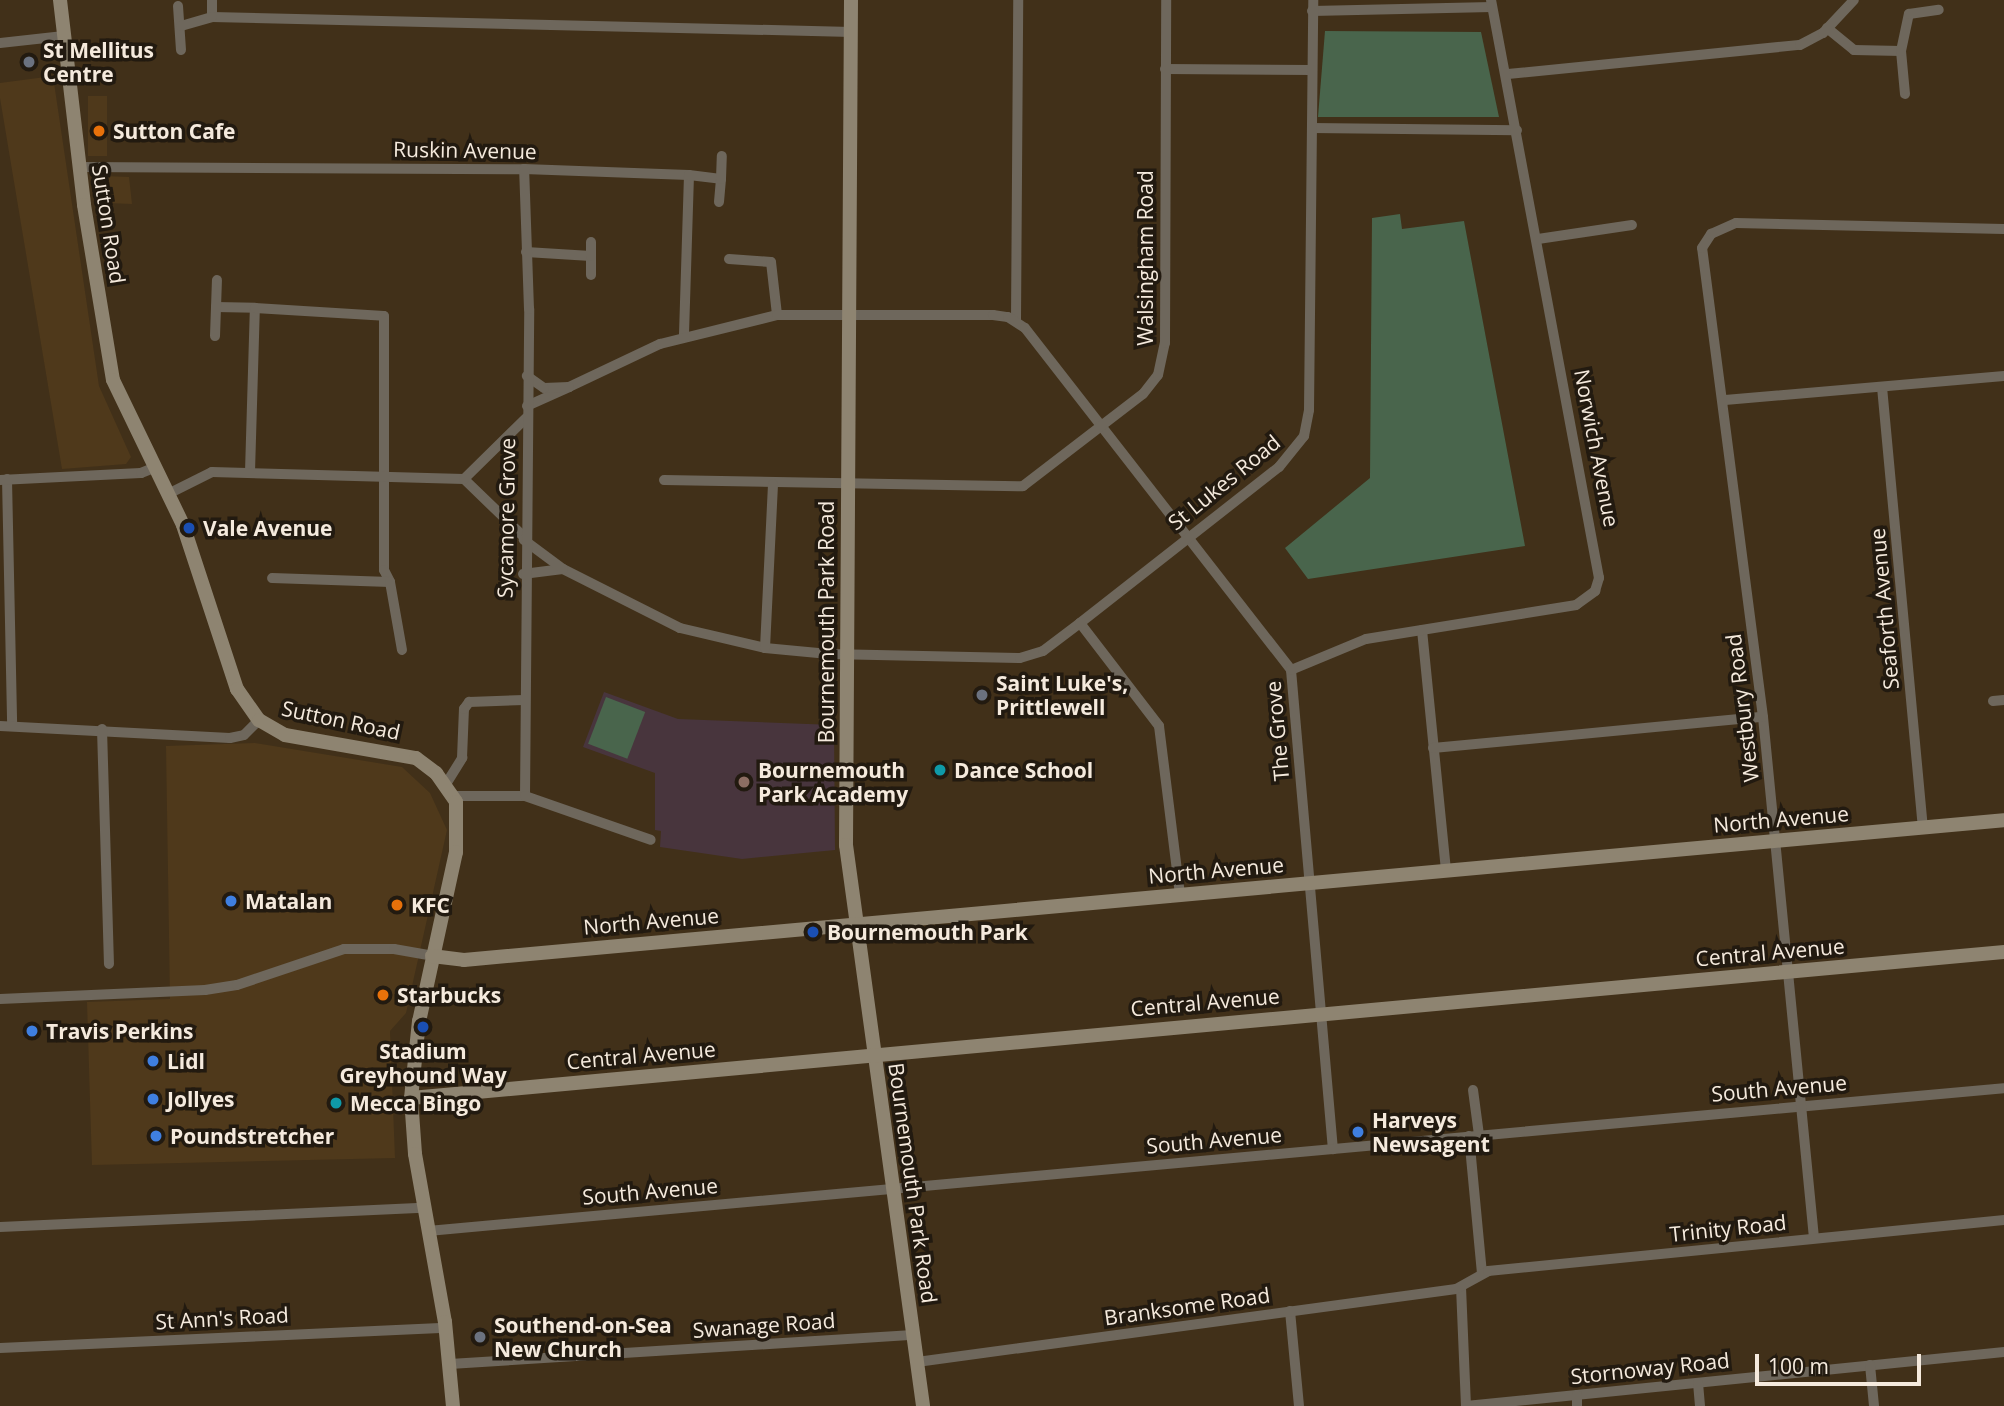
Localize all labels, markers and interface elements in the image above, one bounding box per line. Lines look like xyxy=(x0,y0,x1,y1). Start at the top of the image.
place label: St Mellitus Centre xyxy=(43,37,154,87)
marker: St Mellitus Centre xyxy=(21,54,37,70)
place label: Sutton Cafe xyxy=(113,118,235,144)
marker: Sutton Cafe xyxy=(91,123,107,139)
street label: Ruskin Avenue xyxy=(393,136,537,164)
street label: Sutton Road xyxy=(87,163,131,285)
street label: Walsingham Road xyxy=(1132,170,1158,346)
street label: Norwich Avenue xyxy=(1569,367,1625,529)
street label: St Lukes Road xyxy=(1163,429,1285,535)
street label: Sycamore Grove xyxy=(492,438,520,598)
street label: Bournemouth Park Road xyxy=(813,501,839,743)
place label: Vale Avenue xyxy=(203,515,332,541)
marker: Vale Avenue xyxy=(181,520,197,536)
street label: Seaforth Avenue xyxy=(1864,527,1904,691)
street label: Westbury Road xyxy=(1720,632,1764,784)
place label: Saint Luke's, Prittlewell xyxy=(996,670,1128,720)
street label: The Grove xyxy=(1260,680,1294,782)
marker: Saint Luke's, Prittlewell xyxy=(974,687,990,703)
street label: Sutton Road xyxy=(279,695,403,745)
place label: Bournemouth Park Academy xyxy=(758,757,908,807)
place label: Dance School xyxy=(954,757,1093,783)
marker: Dance School xyxy=(932,762,948,778)
marker: Bournemouth Park Academy xyxy=(736,774,752,790)
street label: North Avenue xyxy=(1712,801,1850,837)
street label: North Avenue xyxy=(1147,852,1285,888)
place label: Matalan xyxy=(245,888,332,914)
place label: KFC xyxy=(411,892,450,918)
marker: Matalan xyxy=(223,893,239,909)
marker: KFC xyxy=(389,897,405,913)
street label: North Avenue xyxy=(582,903,720,939)
place label: Bournemouth Park xyxy=(827,919,1028,945)
marker: Bournemouth Park xyxy=(805,924,821,940)
street label: Central Avenue xyxy=(1694,933,1846,971)
place label: Starbucks xyxy=(397,982,501,1008)
street label: Central Avenue xyxy=(1129,983,1281,1021)
marker: Starbucks xyxy=(375,987,391,1003)
place label: Travis Perkins xyxy=(46,1018,193,1044)
marker: Stadium Greyhound Way xyxy=(415,1019,431,1035)
marker: Travis Perkins xyxy=(24,1023,40,1039)
street label: Central Avenue xyxy=(565,1036,717,1074)
place label: Stadium Greyhound Way xyxy=(339,1038,507,1088)
place label: Lidl xyxy=(167,1048,205,1074)
marker: Lidl xyxy=(145,1053,161,1069)
street label: Bournemouth Park Road xyxy=(884,1061,942,1305)
street label: South Avenue xyxy=(1710,1070,1848,1106)
place label: Jollyes xyxy=(167,1086,235,1112)
place label: Mecca Bingo xyxy=(350,1090,481,1116)
marker: Jollyes xyxy=(145,1091,161,1107)
marker: Mecca Bingo xyxy=(328,1095,344,1111)
place label: Harveys Newsagent xyxy=(1372,1107,1490,1157)
street label: South Avenue xyxy=(1145,1122,1283,1158)
place label: Poundstretcher xyxy=(170,1123,334,1149)
marker: Harveys Newsagent xyxy=(1350,1124,1366,1140)
marker: Poundstretcher xyxy=(148,1128,164,1144)
street label: South Avenue xyxy=(581,1173,719,1209)
street label: Trinity Road xyxy=(1668,1209,1788,1247)
street label: Branksome Road xyxy=(1102,1282,1272,1330)
street label: St Ann's Road xyxy=(155,1302,289,1334)
street label: Swanage Road xyxy=(692,1307,836,1343)
place label: Southend-on-Sea New Church xyxy=(494,1312,672,1362)
marker: Southend-on-Sea New Church xyxy=(472,1329,488,1345)
scale bar xyxy=(1759,1340,1925,1384)
street label: Stornoway Road xyxy=(1569,1347,1731,1389)
text: 100 m xyxy=(1768,1352,1829,1380)

